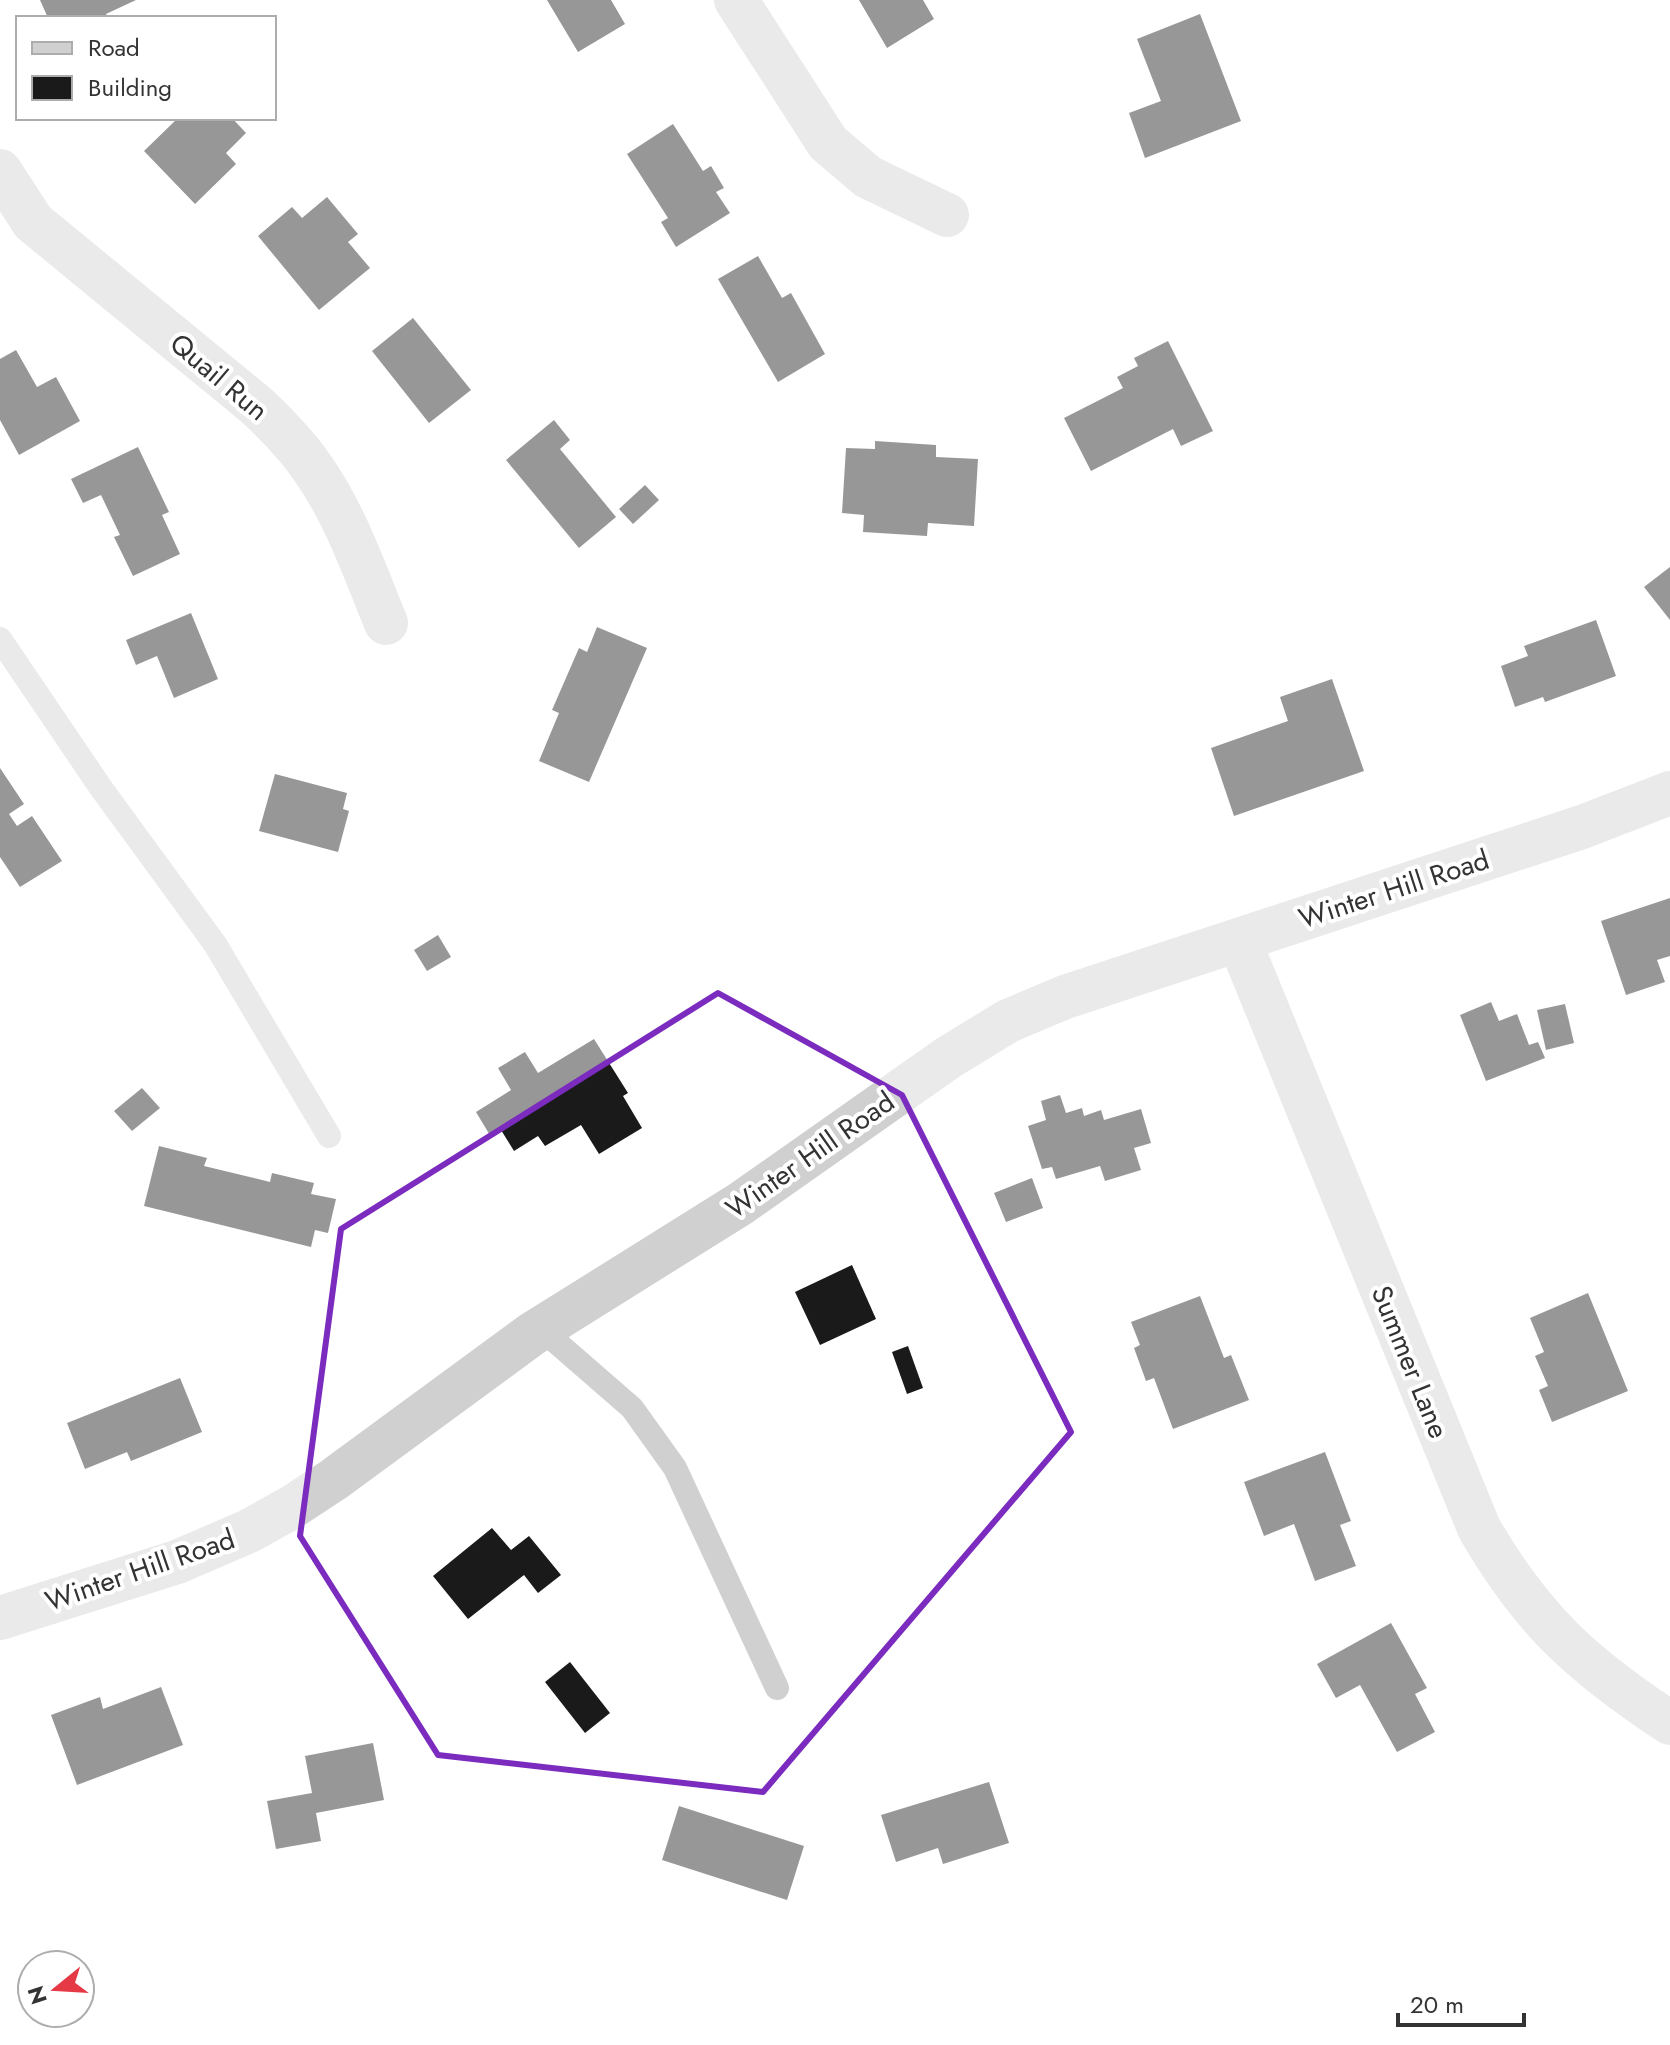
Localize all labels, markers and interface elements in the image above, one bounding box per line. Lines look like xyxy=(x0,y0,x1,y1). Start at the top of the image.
legend xyxy=(16,16,276,120)
text: Road xyxy=(88,30,140,65)
text: Building xyxy=(88,70,172,105)
street label: Quail Run xyxy=(161,324,277,430)
street label: Winter Hill Road xyxy=(1294,839,1494,939)
street label: Winter Hill Road xyxy=(717,1081,903,1229)
street label: Summer Lane xyxy=(1361,1280,1459,1444)
street label: Winter Hill Road xyxy=(40,1518,240,1622)
north arrow xyxy=(16,1949,96,2029)
scale bar xyxy=(1398,1977,1524,2027)
text: N xyxy=(19,1982,55,2008)
text: 20 m xyxy=(1410,1987,1464,2022)

